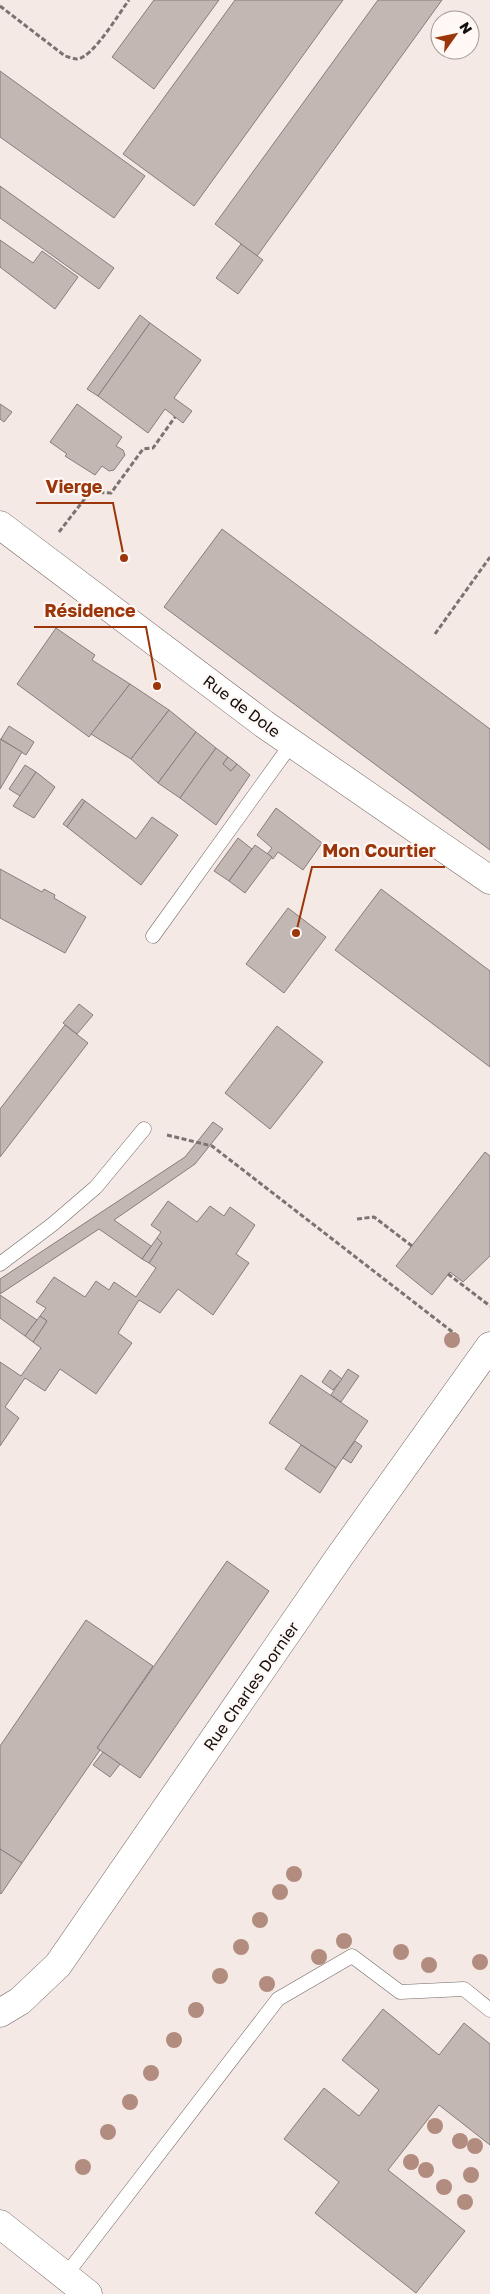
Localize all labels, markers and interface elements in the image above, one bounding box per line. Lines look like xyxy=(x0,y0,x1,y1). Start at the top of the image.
north arrow xyxy=(430,10,480,60)
text: N xyxy=(456,19,476,37)
callout: Vierge xyxy=(36,470,113,503)
text: Vierge xyxy=(46,475,103,497)
callout: Résidence xyxy=(34,594,146,627)
text: Résidence xyxy=(44,599,136,621)
street label: Rue de Dole xyxy=(199,670,285,742)
callout: Mon Courtier xyxy=(312,834,445,867)
text: Mon Courtier xyxy=(322,839,436,861)
street label: Rue Charles Dornier xyxy=(199,1618,303,1754)

